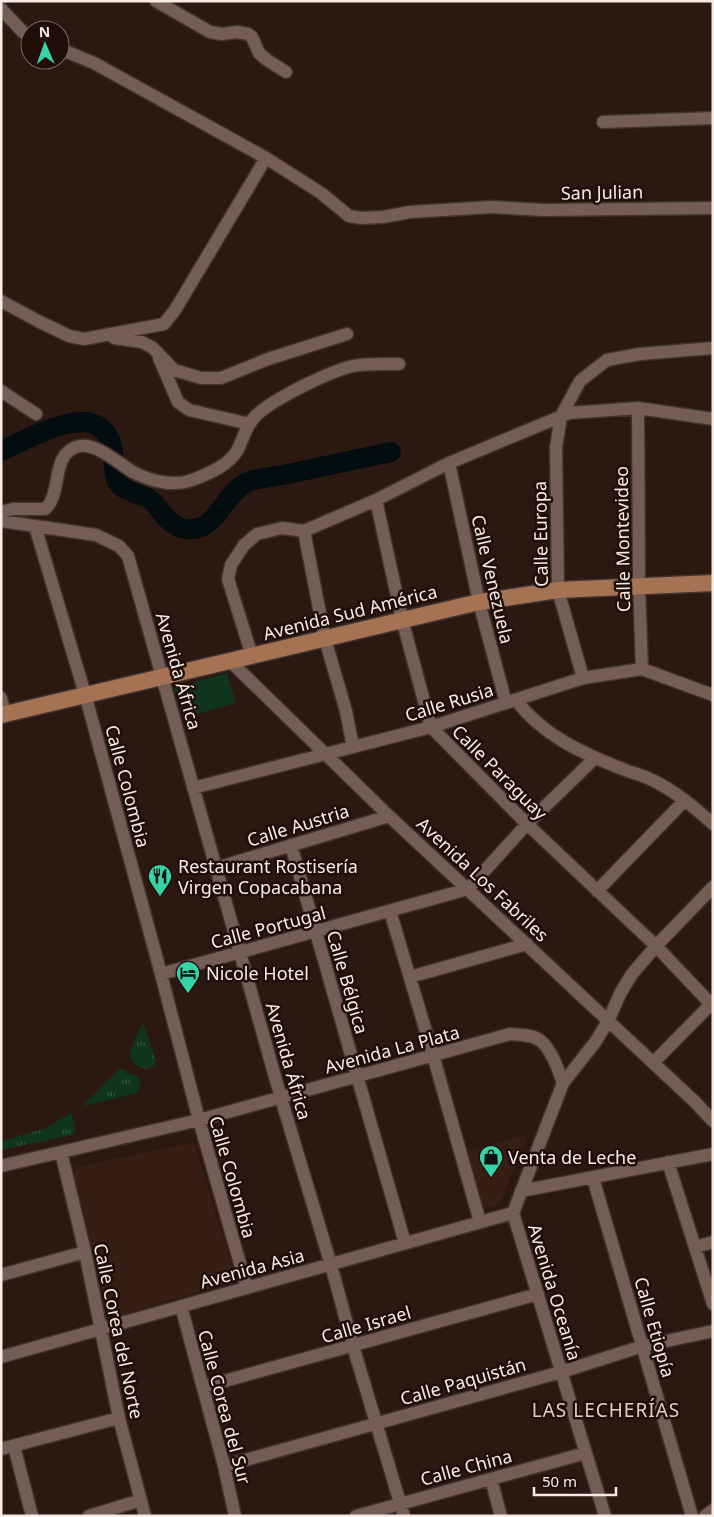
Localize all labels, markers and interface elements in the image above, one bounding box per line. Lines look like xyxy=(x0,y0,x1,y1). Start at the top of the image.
north arrow xyxy=(20,20,70,70)
text: N xyxy=(39,22,51,41)
street label: San Julian xyxy=(561,179,643,205)
street label: Calle Montevideo xyxy=(609,466,635,612)
street label: Calle Europa xyxy=(527,481,553,587)
street label: Calle Venezuela xyxy=(466,512,520,646)
street label: Avenida Sud América xyxy=(261,579,439,645)
street label: Avenida África xyxy=(151,610,207,732)
street label: Calle Rusia xyxy=(402,677,496,727)
street label: Calle Paraguay xyxy=(447,719,553,825)
street label: Calle Colombia xyxy=(100,722,156,850)
street label: Calle Austria xyxy=(244,798,352,852)
street label: Avenida Los Fabriles xyxy=(412,812,554,946)
place label: Restaurant Rostisería Virgen Copacabana xyxy=(178,854,358,899)
restaurant icon: Restaurant Rostisería Virgen Copacabana xyxy=(147,863,173,897)
street label: Calle Portugal xyxy=(208,900,328,954)
street label: Calle Bélgica xyxy=(322,927,374,1037)
hotel icon: Nicole Hotel xyxy=(175,960,201,994)
place label: Nicole Hotel xyxy=(206,961,309,985)
street label: Avenida África xyxy=(261,1000,317,1122)
street label: Avenida La Plata xyxy=(322,1019,462,1079)
street label: Calle Colombia xyxy=(204,1113,262,1241)
shop icon: Venta de Leche xyxy=(478,1144,504,1178)
place label: Venta de Leche xyxy=(508,1145,636,1169)
street label: Avenida Oceanía xyxy=(523,1221,587,1363)
street label: Calle Corea del Norte xyxy=(89,1241,149,1421)
street label: Avenida Asia xyxy=(197,1243,307,1293)
street label: Calle Etiopía xyxy=(629,1274,681,1380)
street label: Calle Israel xyxy=(318,1300,414,1348)
street label: Calle Corea del Sur xyxy=(193,1327,257,1487)
street label: Calle Paquistán xyxy=(397,1352,529,1410)
district label: LAS LECHERÍAS xyxy=(532,1397,680,1423)
street label: Calle China xyxy=(418,1443,514,1491)
scale bar xyxy=(534,1464,616,1496)
text: 50 m xyxy=(542,1471,577,1491)

